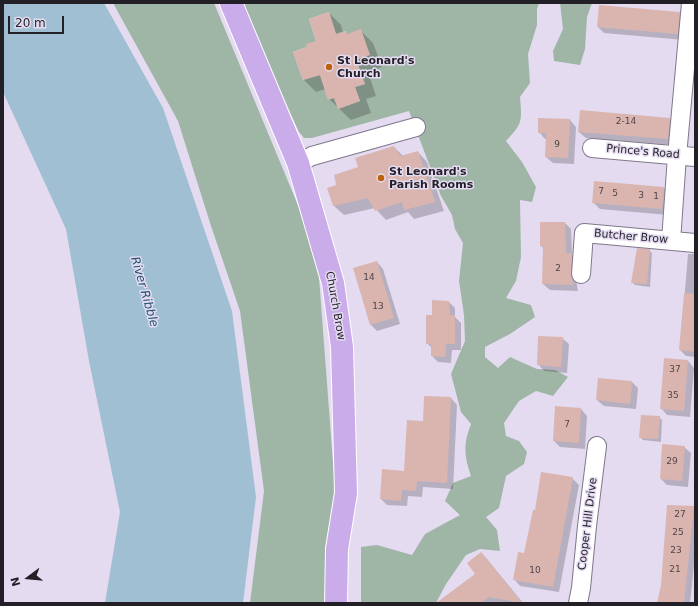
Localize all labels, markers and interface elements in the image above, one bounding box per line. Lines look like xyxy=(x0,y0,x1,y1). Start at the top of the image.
scale bar xyxy=(10,8,66,34)
text: 20 m xyxy=(15,16,46,30)
place label: St Leonard's Church xyxy=(337,54,415,80)
marker: St Leonard's Church xyxy=(324,62,334,72)
house number: 2-14 xyxy=(616,117,636,127)
house number: 9 xyxy=(554,140,560,150)
street label: Prince's Road xyxy=(606,142,680,162)
place label: St Leonard's Parish Rooms xyxy=(389,165,473,191)
marker: St Leonard's Parish Rooms xyxy=(376,173,386,183)
house number: 7 xyxy=(598,187,604,197)
house number: 5 xyxy=(612,189,618,199)
house number: 3 xyxy=(638,191,644,201)
house number: 1 xyxy=(653,192,659,202)
street label: Butcher Brow xyxy=(593,227,669,247)
water label: River Ribble xyxy=(127,255,161,329)
house number: 2 xyxy=(555,264,561,274)
street label: Church Brow xyxy=(322,270,348,342)
house number: 14 xyxy=(363,273,375,283)
house number: 13 xyxy=(372,302,384,312)
house number: 37 xyxy=(669,365,681,375)
house number: 35 xyxy=(667,391,679,401)
house number: 7 xyxy=(564,420,570,430)
house number: 29 xyxy=(666,457,678,467)
street label: Cooper Hill Drive xyxy=(576,477,600,571)
house number: 27 xyxy=(674,510,686,520)
house number: 25 xyxy=(672,528,684,538)
house number: 23 xyxy=(670,546,682,556)
north arrow xyxy=(8,558,48,598)
house number: 21 xyxy=(669,565,681,575)
house number: 10 xyxy=(529,566,541,576)
text: N xyxy=(8,575,24,588)

